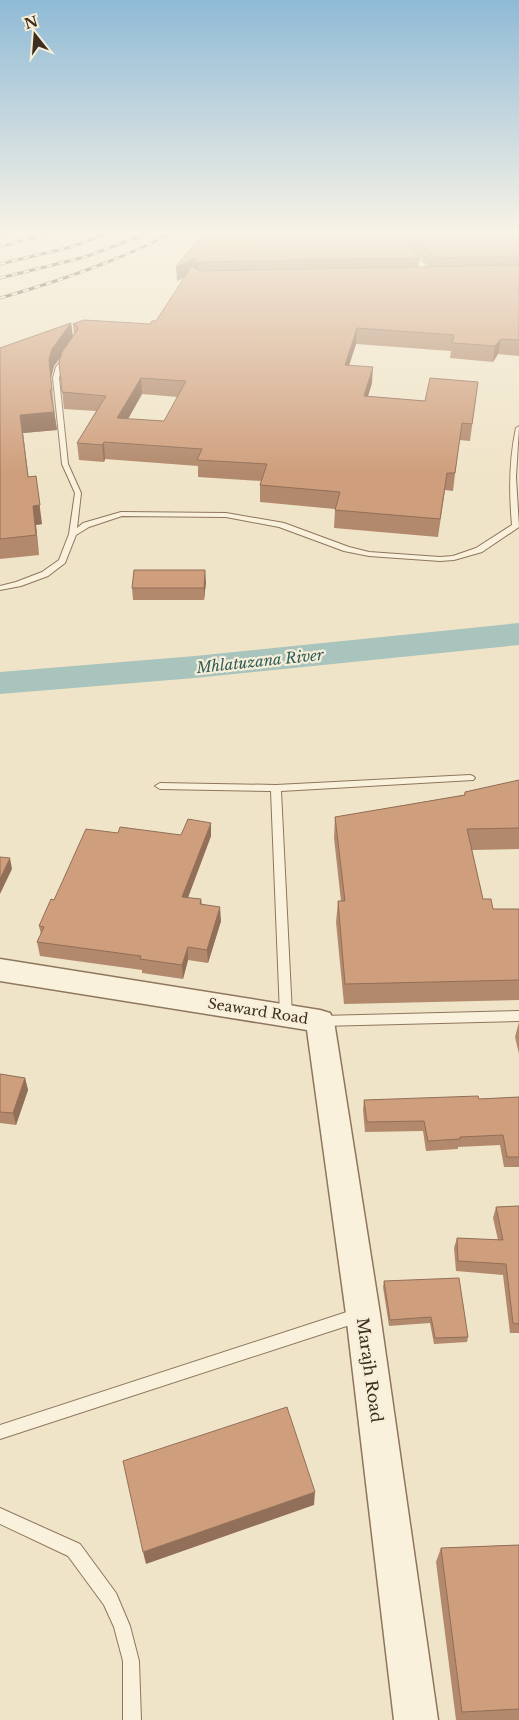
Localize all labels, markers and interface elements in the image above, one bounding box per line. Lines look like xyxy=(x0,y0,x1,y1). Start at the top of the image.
north arrow xyxy=(10,10,60,60)
text: N xyxy=(22,12,40,33)
water label: Mhlatuzana River xyxy=(194,645,326,677)
street label: Seaward Road xyxy=(207,994,310,1028)
street label: Marajh Road xyxy=(353,1316,387,1424)

